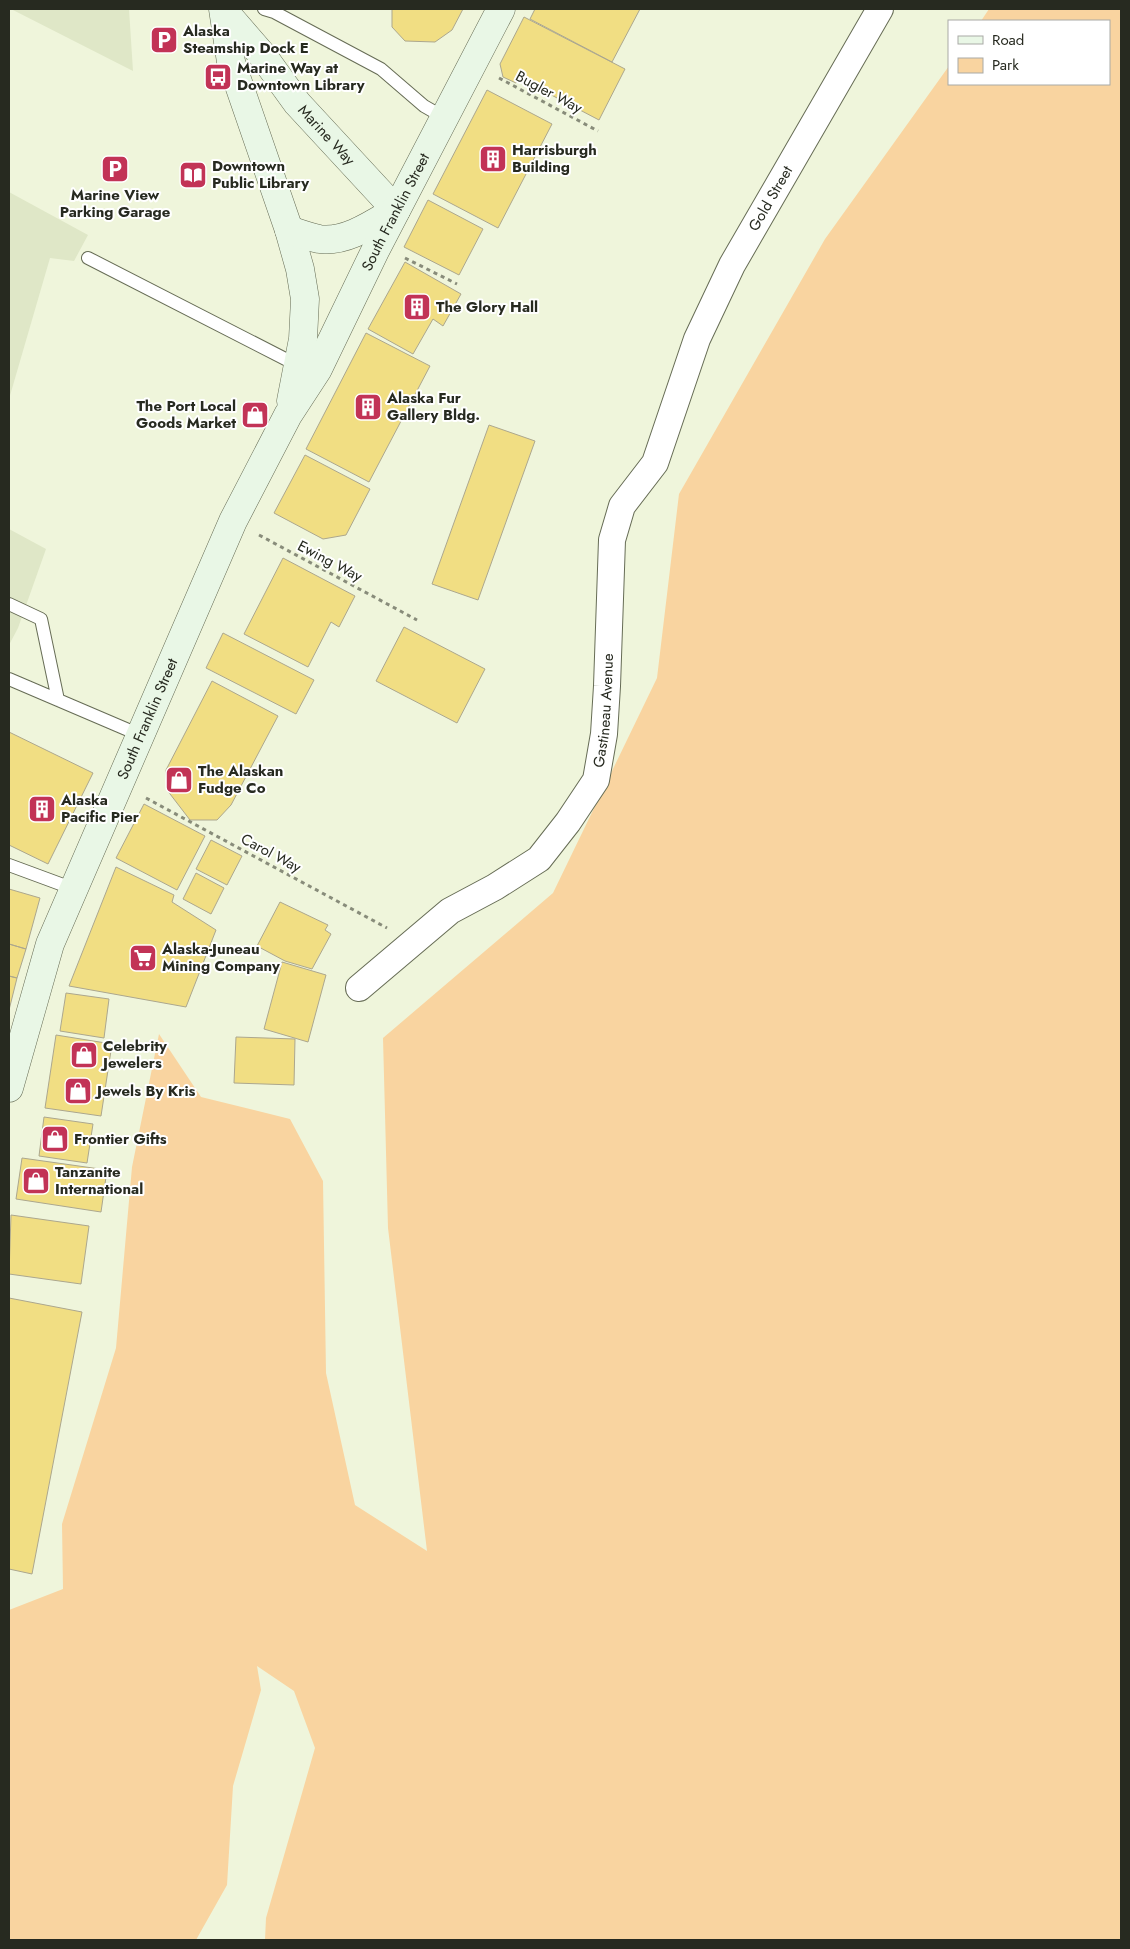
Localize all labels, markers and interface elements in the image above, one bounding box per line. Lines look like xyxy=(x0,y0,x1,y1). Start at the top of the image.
place label: Alaska Steamship Dock E xyxy=(182,20,309,59)
legend xyxy=(948,20,1110,85)
parking icon: Alaska Steamship Dock E xyxy=(149,25,179,55)
text: Road xyxy=(992,29,1024,51)
text: Park xyxy=(992,54,1019,76)
place label: Marine Way at Downtown Library xyxy=(237,57,365,96)
bus stop icon: Marine Way at Downtown Library xyxy=(203,62,233,92)
street label: Bugler Way xyxy=(512,65,587,119)
street label: Marine Way xyxy=(293,100,361,170)
place label: Harrisburgh Building xyxy=(512,139,597,178)
building icon: Harrisburgh Building xyxy=(478,144,508,174)
street label: South Franklin Street xyxy=(356,149,435,275)
parking icon: Marine View Parking Garage xyxy=(100,154,130,184)
place label: Downtown Public Library xyxy=(212,155,309,194)
library icon: Downtown Public Library xyxy=(178,160,208,190)
street label: Gold Street xyxy=(743,161,798,235)
place label: Marine View Parking Garage xyxy=(60,184,171,223)
building icon: The Glory Hall xyxy=(402,292,432,322)
place label: The Glory Hall xyxy=(436,296,538,318)
place label: Alaska Fur Gallery Bldg. xyxy=(386,387,480,426)
building icon: Alaska Fur Gallery Bldg. xyxy=(353,392,383,422)
place label: The Port Local Goods Market xyxy=(136,395,236,434)
shop icon: The Port Local Goods Market xyxy=(240,400,270,430)
street label: Ewing Way xyxy=(294,535,367,587)
street label: Gastineau Avenue xyxy=(587,653,619,769)
street label: South Franklin Street xyxy=(111,654,183,783)
place label: The Alaskan Fudge Co xyxy=(198,760,283,799)
shop icon: The Alaskan Fudge Co xyxy=(164,765,194,795)
place label: Alaska Pacific Pier xyxy=(60,789,140,828)
building icon: Alaska Pacific Pier xyxy=(27,794,57,824)
street label: Carol Way xyxy=(237,828,305,878)
place label: Alaska-Juneau Mining Company xyxy=(161,938,280,977)
supermarket icon: Alaska-Juneau Mining Company xyxy=(128,943,158,973)
place label: Celebrity Jewelers xyxy=(100,1035,167,1074)
shop icon: Celebrity Jewelers xyxy=(69,1040,99,1070)
shop icon: Jewels By Kris xyxy=(63,1076,93,1106)
place label: Jewels By Kris xyxy=(94,1080,196,1102)
shop icon: Frontier Gifts xyxy=(40,1124,70,1154)
place label: Frontier Gifts xyxy=(74,1128,167,1150)
place label: Tanzanite International xyxy=(55,1161,143,1200)
shop icon: Tanzanite International xyxy=(21,1166,51,1196)

